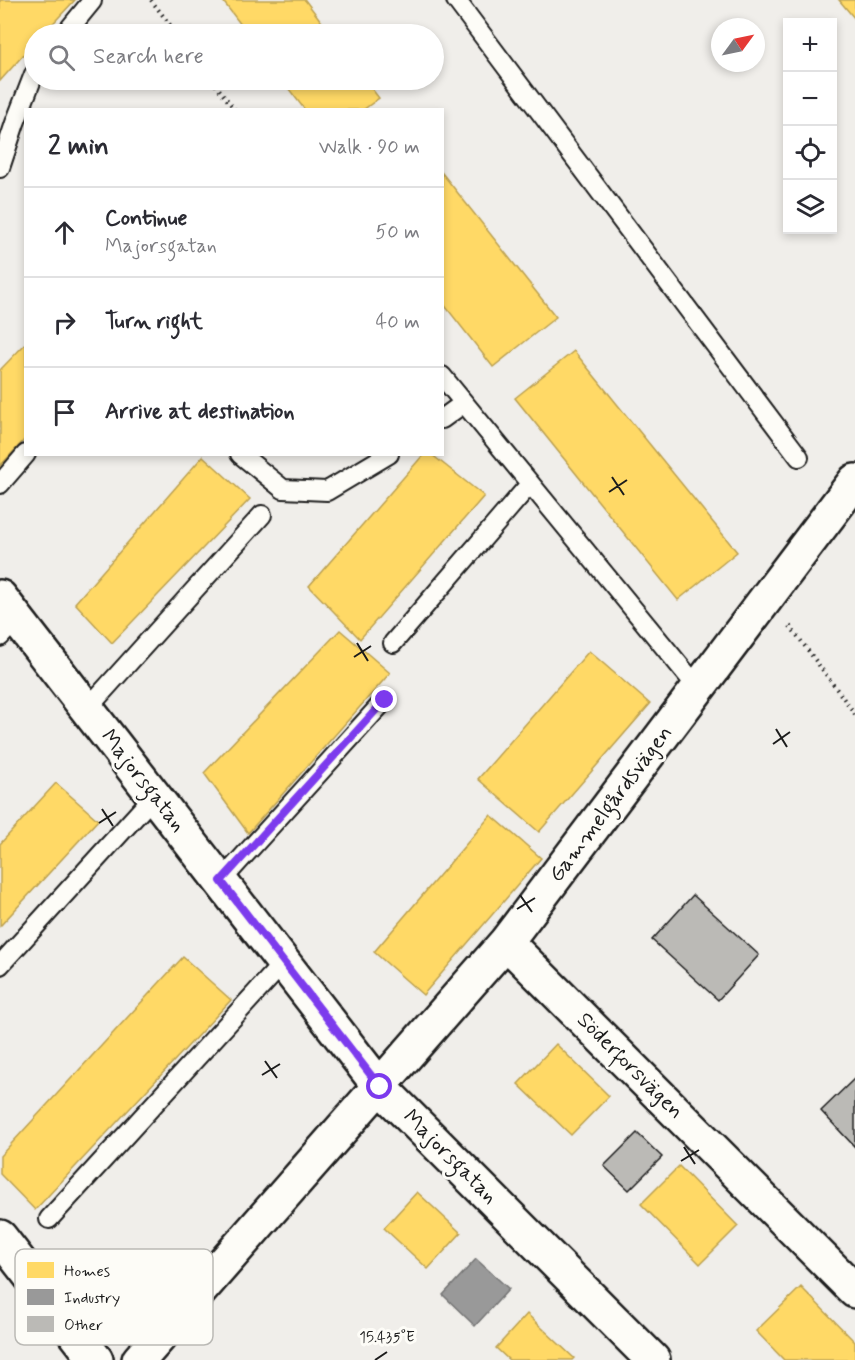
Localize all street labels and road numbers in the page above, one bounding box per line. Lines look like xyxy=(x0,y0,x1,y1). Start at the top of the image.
street label: Gammelgårdsvägen xyxy=(543,720,682,890)
street label: Majorsgatan xyxy=(92,724,192,840)
street label: Söderforsvägen xyxy=(569,1006,690,1127)
street label: Majorsgatan xyxy=(394,1104,503,1213)

